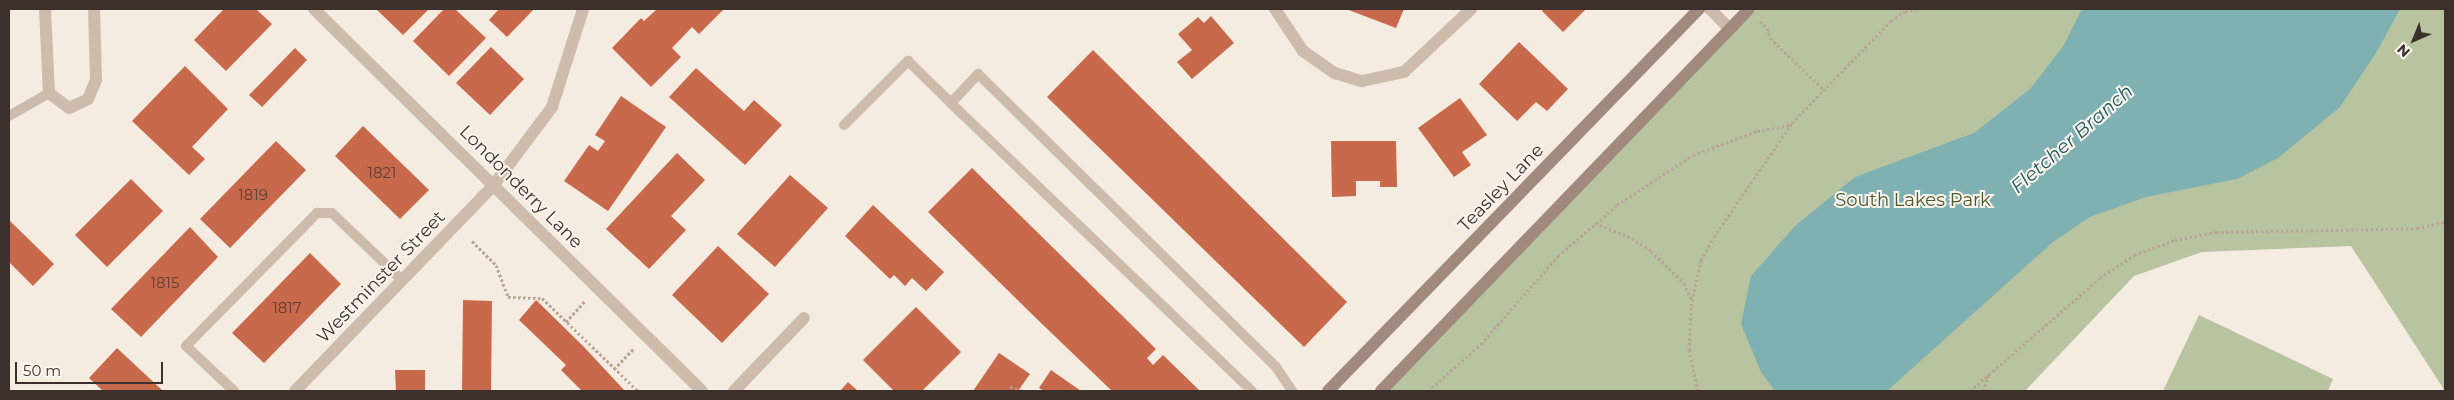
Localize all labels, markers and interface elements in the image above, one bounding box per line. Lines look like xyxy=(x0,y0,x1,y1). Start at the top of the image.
north arrow xyxy=(2389,15,2439,65)
text: N xyxy=(2393,40,2414,61)
water label: Fletcher Branch xyxy=(2006,80,2138,198)
street label: Londonderry Lane xyxy=(455,121,587,253)
street label: Teasley Lane xyxy=(1454,140,1548,236)
house number: 1821 xyxy=(368,164,396,182)
house number: 1819 xyxy=(238,186,268,204)
park label: South Lakes Park xyxy=(1835,189,1991,211)
street label: Westminster Street xyxy=(312,207,450,347)
house number: 1815 xyxy=(151,274,179,292)
house number: 1817 xyxy=(272,299,302,317)
scale bar xyxy=(18,352,165,384)
text: 50 m xyxy=(23,361,61,380)

